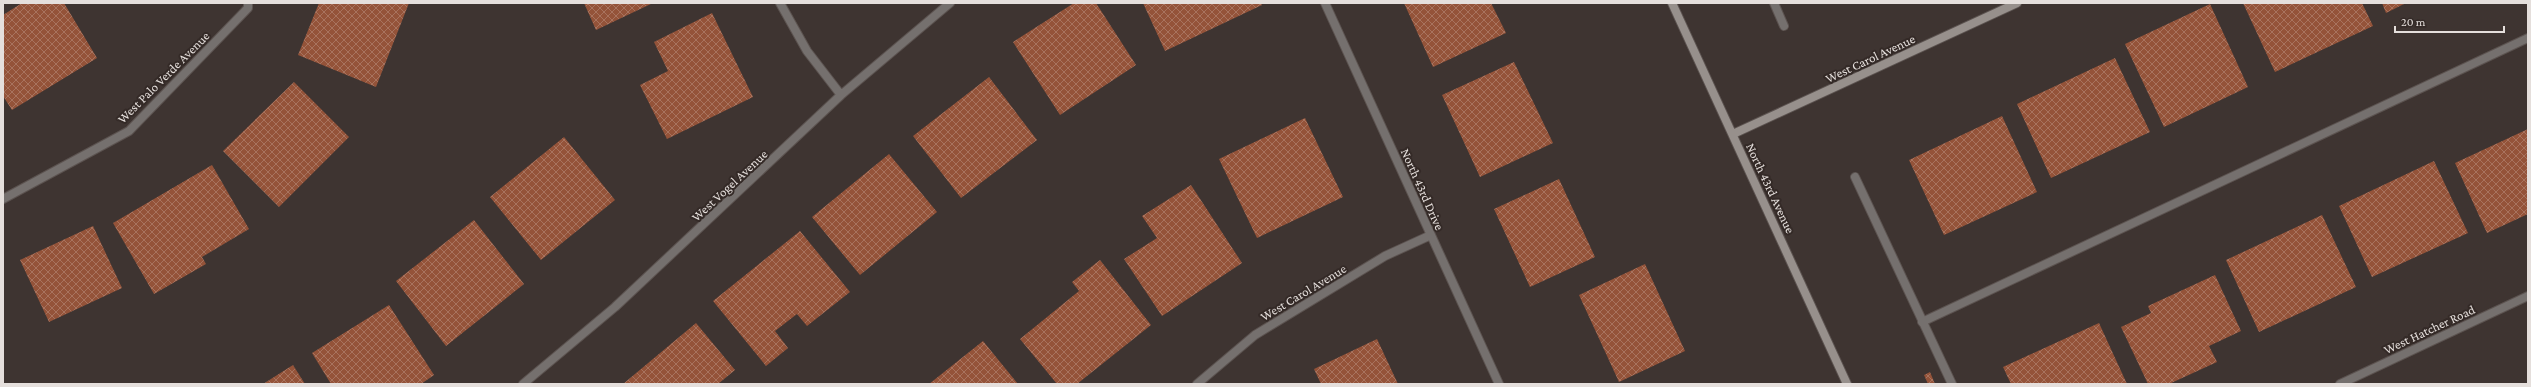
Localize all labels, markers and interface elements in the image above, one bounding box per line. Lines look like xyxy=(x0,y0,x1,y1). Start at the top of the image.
scale bar xyxy=(2395,8,2504,34)
text: 20 m xyxy=(2401,15,2426,29)
street label: West Palo Verde Avenue xyxy=(114,28,213,126)
street label: West Carol Avenue xyxy=(1823,31,1918,86)
street label: North 43rd Avenue xyxy=(1743,141,1798,236)
street label: West Vogel Avenue xyxy=(688,146,771,224)
street label: North 43rd Drive xyxy=(1398,146,1447,233)
street label: West Carol Avenue xyxy=(1258,261,1349,324)
street label: West Hatcher Road xyxy=(2381,302,2477,357)

